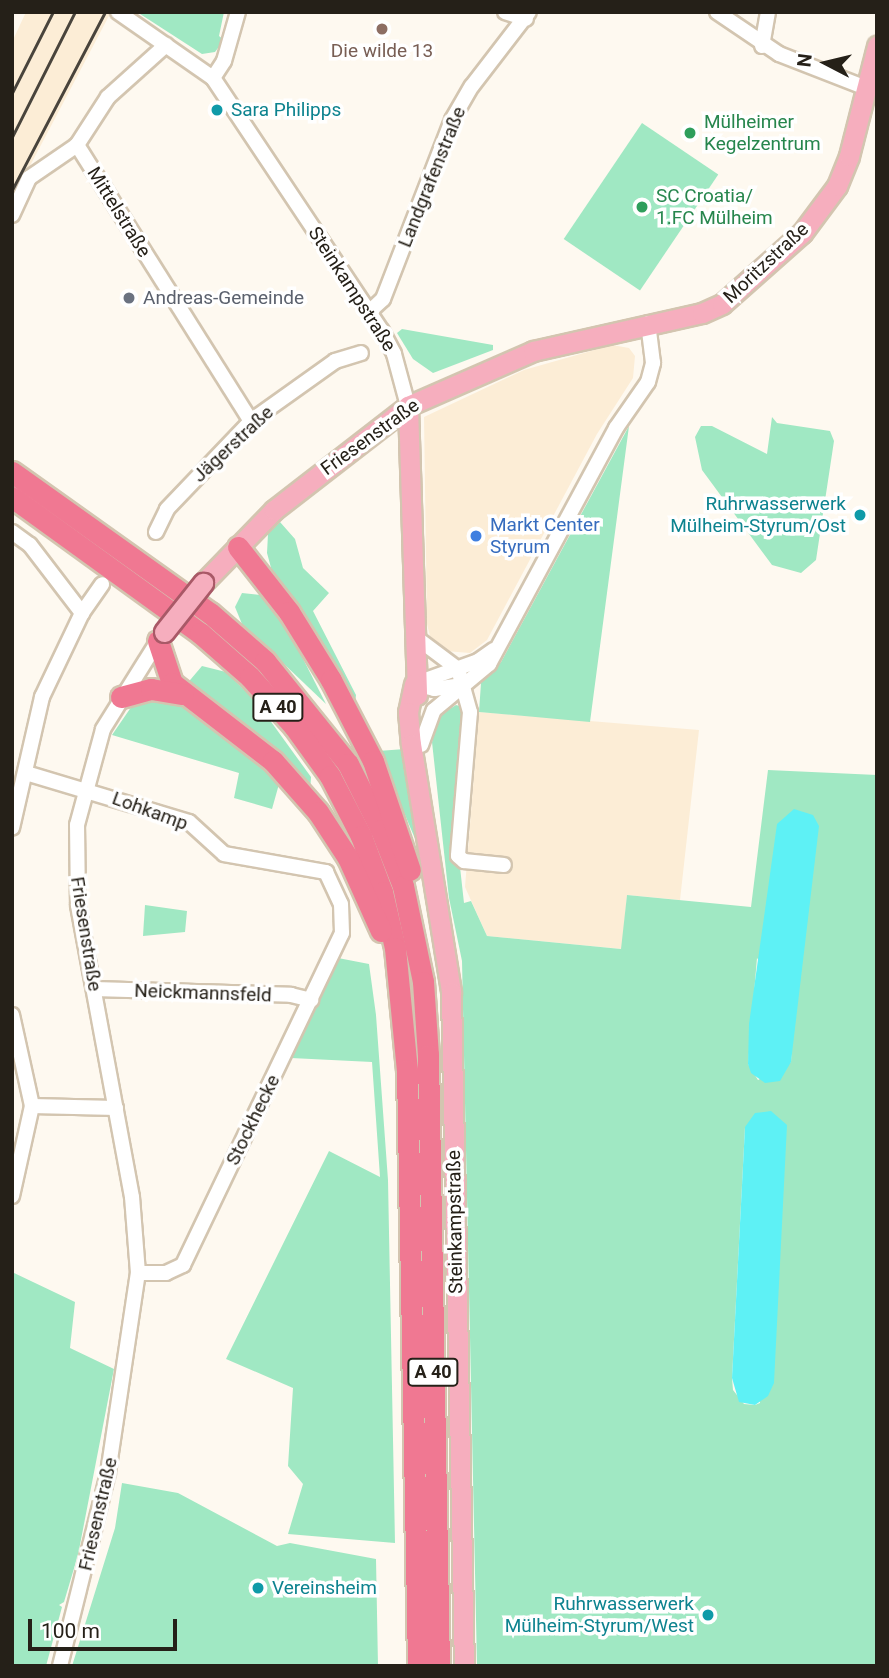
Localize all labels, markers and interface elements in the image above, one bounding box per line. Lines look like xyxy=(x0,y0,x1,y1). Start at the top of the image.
marker: Die wilde 13 xyxy=(374,21,390,37)
north arrow xyxy=(791,28,861,98)
place label: Die wilde 13 xyxy=(331,40,433,62)
text: N xyxy=(792,52,817,68)
place label: Sara Philipps xyxy=(231,99,341,121)
marker: Sara Philipps xyxy=(209,102,225,118)
street label: Landgrafenstraße xyxy=(393,103,471,251)
place label: Mülheimer Kegelzentrum xyxy=(704,111,821,155)
marker: Mülheimer Kegelzentrum xyxy=(682,125,698,141)
street label: Mittelstraße xyxy=(82,163,156,261)
place label: SC Croatia/ 1.FC Mülheim xyxy=(656,185,773,229)
marker: SC Croatia/ 1.FC Mülheim xyxy=(634,199,650,215)
street label: Moritzstraße xyxy=(719,218,813,308)
street label: Steinkampstraße xyxy=(303,222,401,356)
place label: Andreas-Gemeinde xyxy=(143,287,304,309)
marker: Andreas-Gemeinde xyxy=(121,290,137,306)
street label: Friesenstraße xyxy=(317,394,423,480)
street label: Jägerstraße xyxy=(188,401,278,487)
place label: Ruhrwasserwerk Mülheim-Styrum/Ost xyxy=(670,493,846,537)
marker: Ruhrwasserwerk Mülheim-Styrum/Ost xyxy=(852,507,868,523)
place label: Markt Center Styrum xyxy=(490,514,600,558)
marker: Markt Center Styrum xyxy=(468,528,484,544)
road number: A 40 xyxy=(252,692,304,722)
street label: Lohkamp xyxy=(109,787,191,835)
street label: Friesenstraße xyxy=(66,875,106,993)
street label: Neickmannsfeld xyxy=(134,979,272,1007)
street label: Stockhecke xyxy=(221,1071,285,1169)
street label: Steinkampstraße xyxy=(442,1150,468,1294)
road number: A 40 xyxy=(407,1358,459,1386)
street label: Friesenstraße xyxy=(74,1455,122,1573)
place label: Vereinsheim xyxy=(272,1577,377,1599)
marker: Vereinsheim xyxy=(250,1580,266,1596)
place label: Ruhrwasserwerk Mülheim-Styrum/West xyxy=(505,1593,694,1637)
scale bar xyxy=(32,1604,180,1648)
marker: Ruhrwasserwerk Mülheim-Styrum/West xyxy=(700,1607,716,1623)
text: 100 m xyxy=(41,1619,100,1643)

